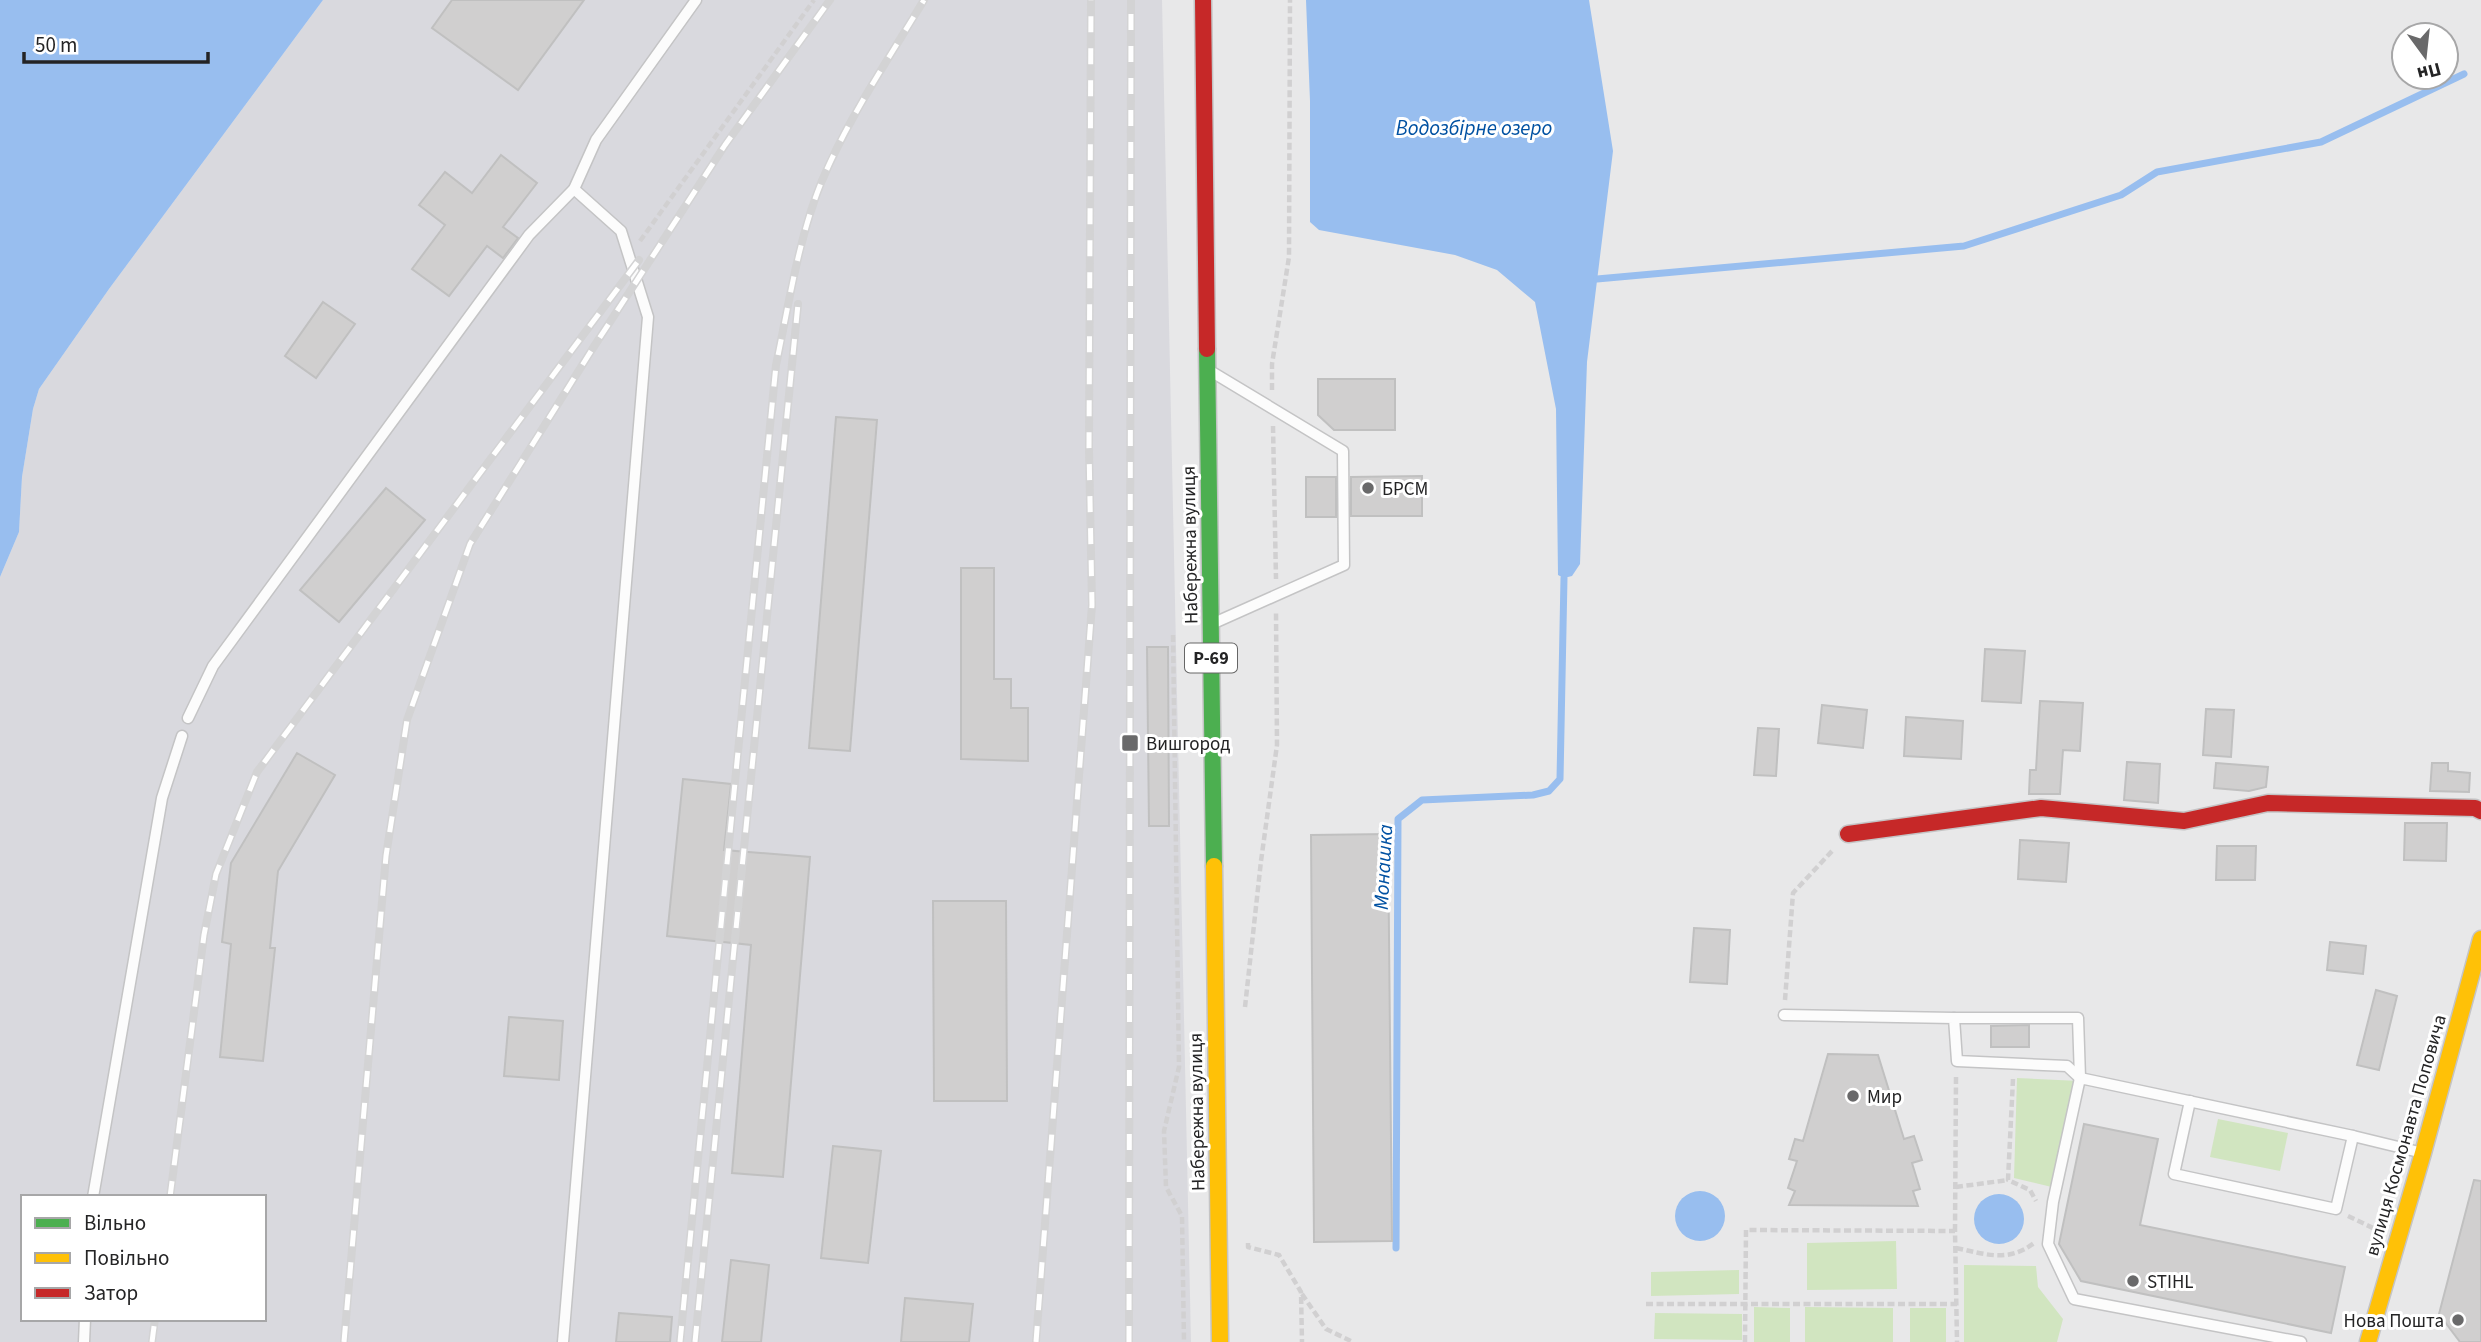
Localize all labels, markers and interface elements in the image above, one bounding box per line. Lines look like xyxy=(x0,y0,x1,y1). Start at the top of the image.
scale bar xyxy=(24,21,208,65)
north arrow xyxy=(2390,21,2460,91)
text: 50 m xyxy=(35,30,77,60)
text: Пн xyxy=(2414,55,2444,87)
water label: Водозбірне озеро xyxy=(1396,113,1552,143)
street label: Набережна вулиця xyxy=(1176,466,1205,624)
place label: БРСМ xyxy=(1382,476,1428,503)
marker: БРСМ xyxy=(1360,480,1376,496)
road number: Р-69 xyxy=(1185,644,1237,672)
place label: Вишгород xyxy=(1146,731,1230,758)
marker: Вишгород xyxy=(1120,733,1140,753)
water label: Монашка xyxy=(1366,823,1400,911)
street label: вулиця Космонавта Поповича xyxy=(2359,1012,2454,1259)
street label: Набережна вулиця xyxy=(1183,1033,1212,1191)
place label: Мир xyxy=(1867,1084,1902,1111)
marker: Мир xyxy=(1845,1088,1861,1104)
legend xyxy=(21,1195,266,1321)
text: Вільно xyxy=(84,1208,146,1238)
text: Повільно xyxy=(84,1243,169,1273)
place label: STIHL xyxy=(2147,1269,2194,1296)
marker: STIHL xyxy=(2125,1273,2141,1289)
text: Затор xyxy=(84,1278,138,1308)
place label: Нова Пошта xyxy=(2344,1308,2444,1335)
marker: Нова Пошта xyxy=(2450,1312,2466,1328)

